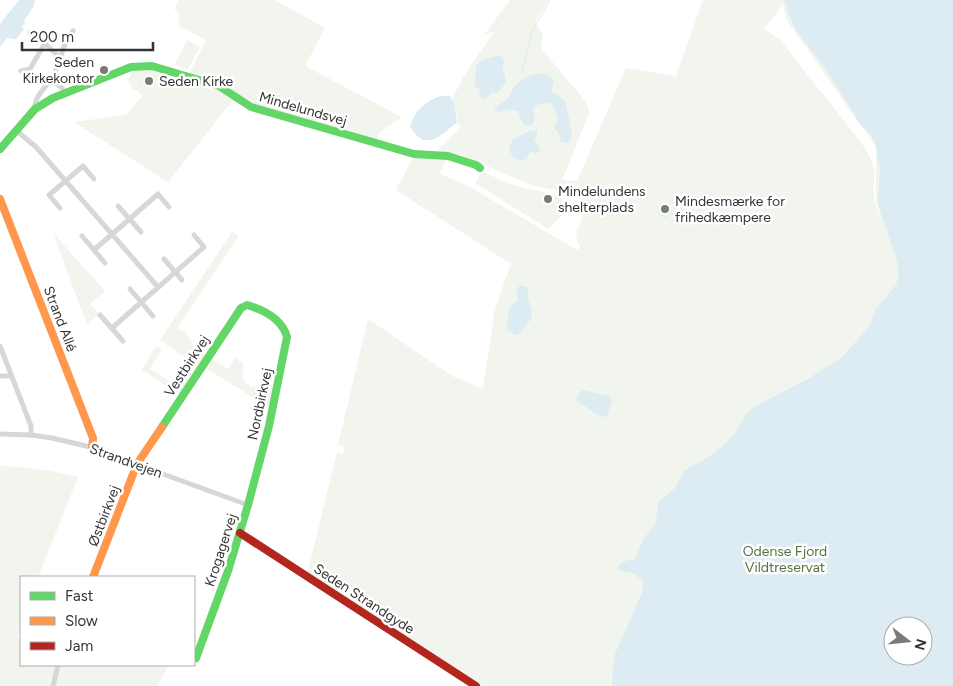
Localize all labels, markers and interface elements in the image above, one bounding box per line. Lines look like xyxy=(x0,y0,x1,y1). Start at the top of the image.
scale bar xyxy=(22,20,154,52)
text: 200 m xyxy=(30,28,74,46)
place label: Seden Kirkekontor xyxy=(23,54,94,87)
marker: Seden Kirkekontor xyxy=(98,64,110,76)
place label: Seden Kirke xyxy=(159,73,234,90)
marker: Seden Kirke xyxy=(143,75,155,87)
street label: Mindelundsvej xyxy=(257,88,349,130)
place label: Mindelundens shelterplads xyxy=(558,183,646,216)
marker: Mindelundens shelterplads xyxy=(542,193,554,205)
place label: Mindesmærke for frihedkæmpere xyxy=(675,193,785,226)
marker: Mindesmærke for frihedkæmpere xyxy=(659,203,671,215)
street label: Strand Allé xyxy=(40,284,80,354)
street label: Vestbirkvej xyxy=(161,332,213,400)
street label: Nordbirkvej xyxy=(244,366,276,442)
street label: Strandvejen xyxy=(87,440,165,482)
street label: Østbirkvej xyxy=(85,483,123,549)
street label: Krogagervej xyxy=(201,511,241,589)
park label: Odense Fjord Vildtreservat xyxy=(743,543,827,576)
street label: Seden Strandgyde xyxy=(311,560,418,638)
legend xyxy=(20,576,195,666)
text: Fast xyxy=(65,587,94,605)
text: Slow xyxy=(65,612,98,630)
north arrow xyxy=(883,616,933,666)
text: Jam xyxy=(65,637,93,655)
text: N xyxy=(910,637,930,652)

